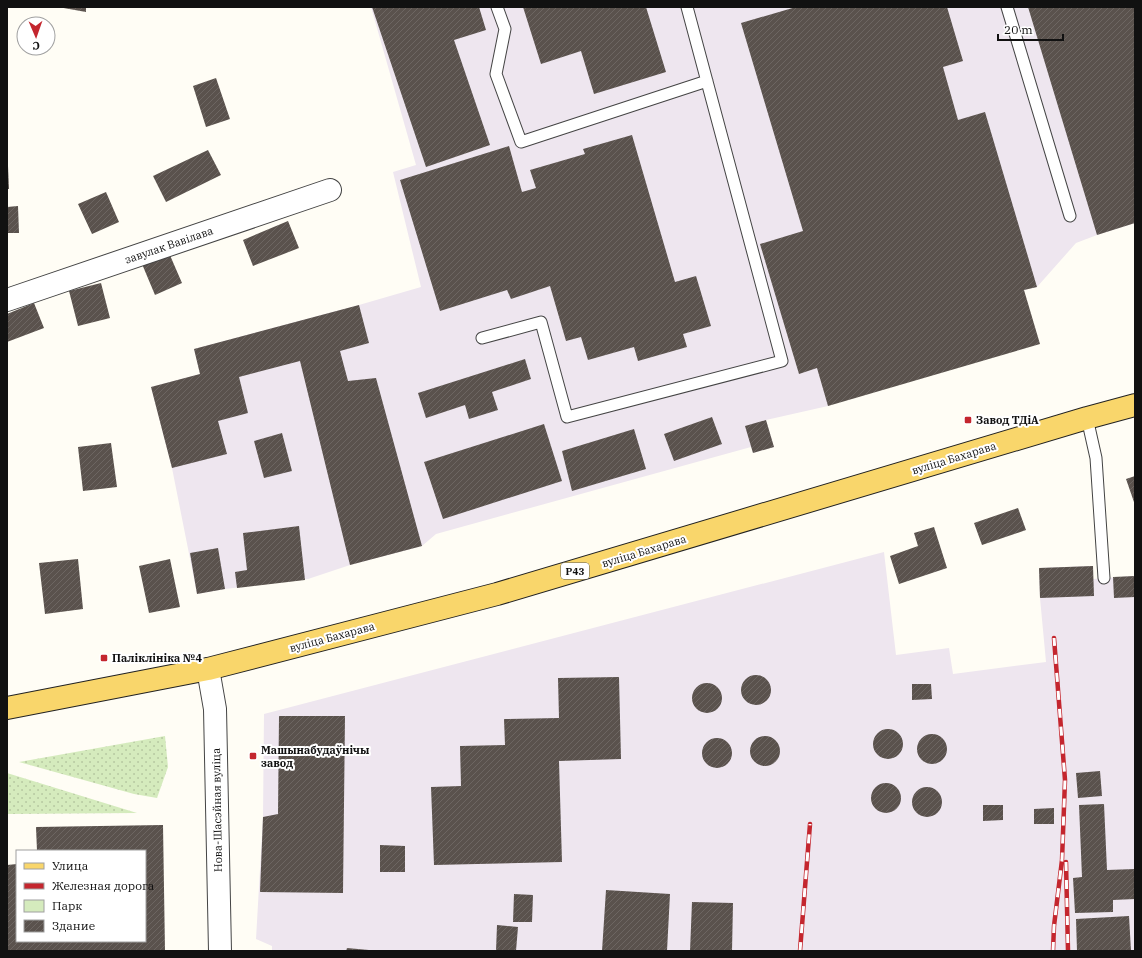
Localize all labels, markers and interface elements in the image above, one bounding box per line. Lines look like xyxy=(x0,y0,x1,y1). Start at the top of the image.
north arrow xyxy=(16,16,56,56)
scale bar xyxy=(998,16,1063,42)
text: 20 m xyxy=(1004,22,1033,37)
text: С xyxy=(32,39,40,53)
street label: завулак Вавілава xyxy=(123,223,215,267)
place label: Завод ТДіА xyxy=(976,413,1039,427)
marker: Завод ТДіА xyxy=(963,415,973,425)
street label: вуліца Бахарава xyxy=(910,439,998,477)
street label: вуліца Бахарава xyxy=(600,532,688,570)
road number: Р43 xyxy=(561,563,589,579)
street label: вуліца Бахарава xyxy=(288,619,376,655)
place label: Паліклініка №4 xyxy=(112,651,202,665)
marker: Паліклініка №4 xyxy=(99,653,109,663)
place label: Машынабудаўнічы завод xyxy=(261,743,370,770)
street label: Нова-Шасэйная вуліца xyxy=(209,748,225,872)
marker: Машынабудаўнічы завод xyxy=(248,751,258,761)
legend xyxy=(16,850,146,942)
text: Улица xyxy=(52,858,89,873)
text: Железная дорога xyxy=(52,878,155,893)
text: Парк xyxy=(52,898,82,913)
text: Здание xyxy=(52,918,95,933)

